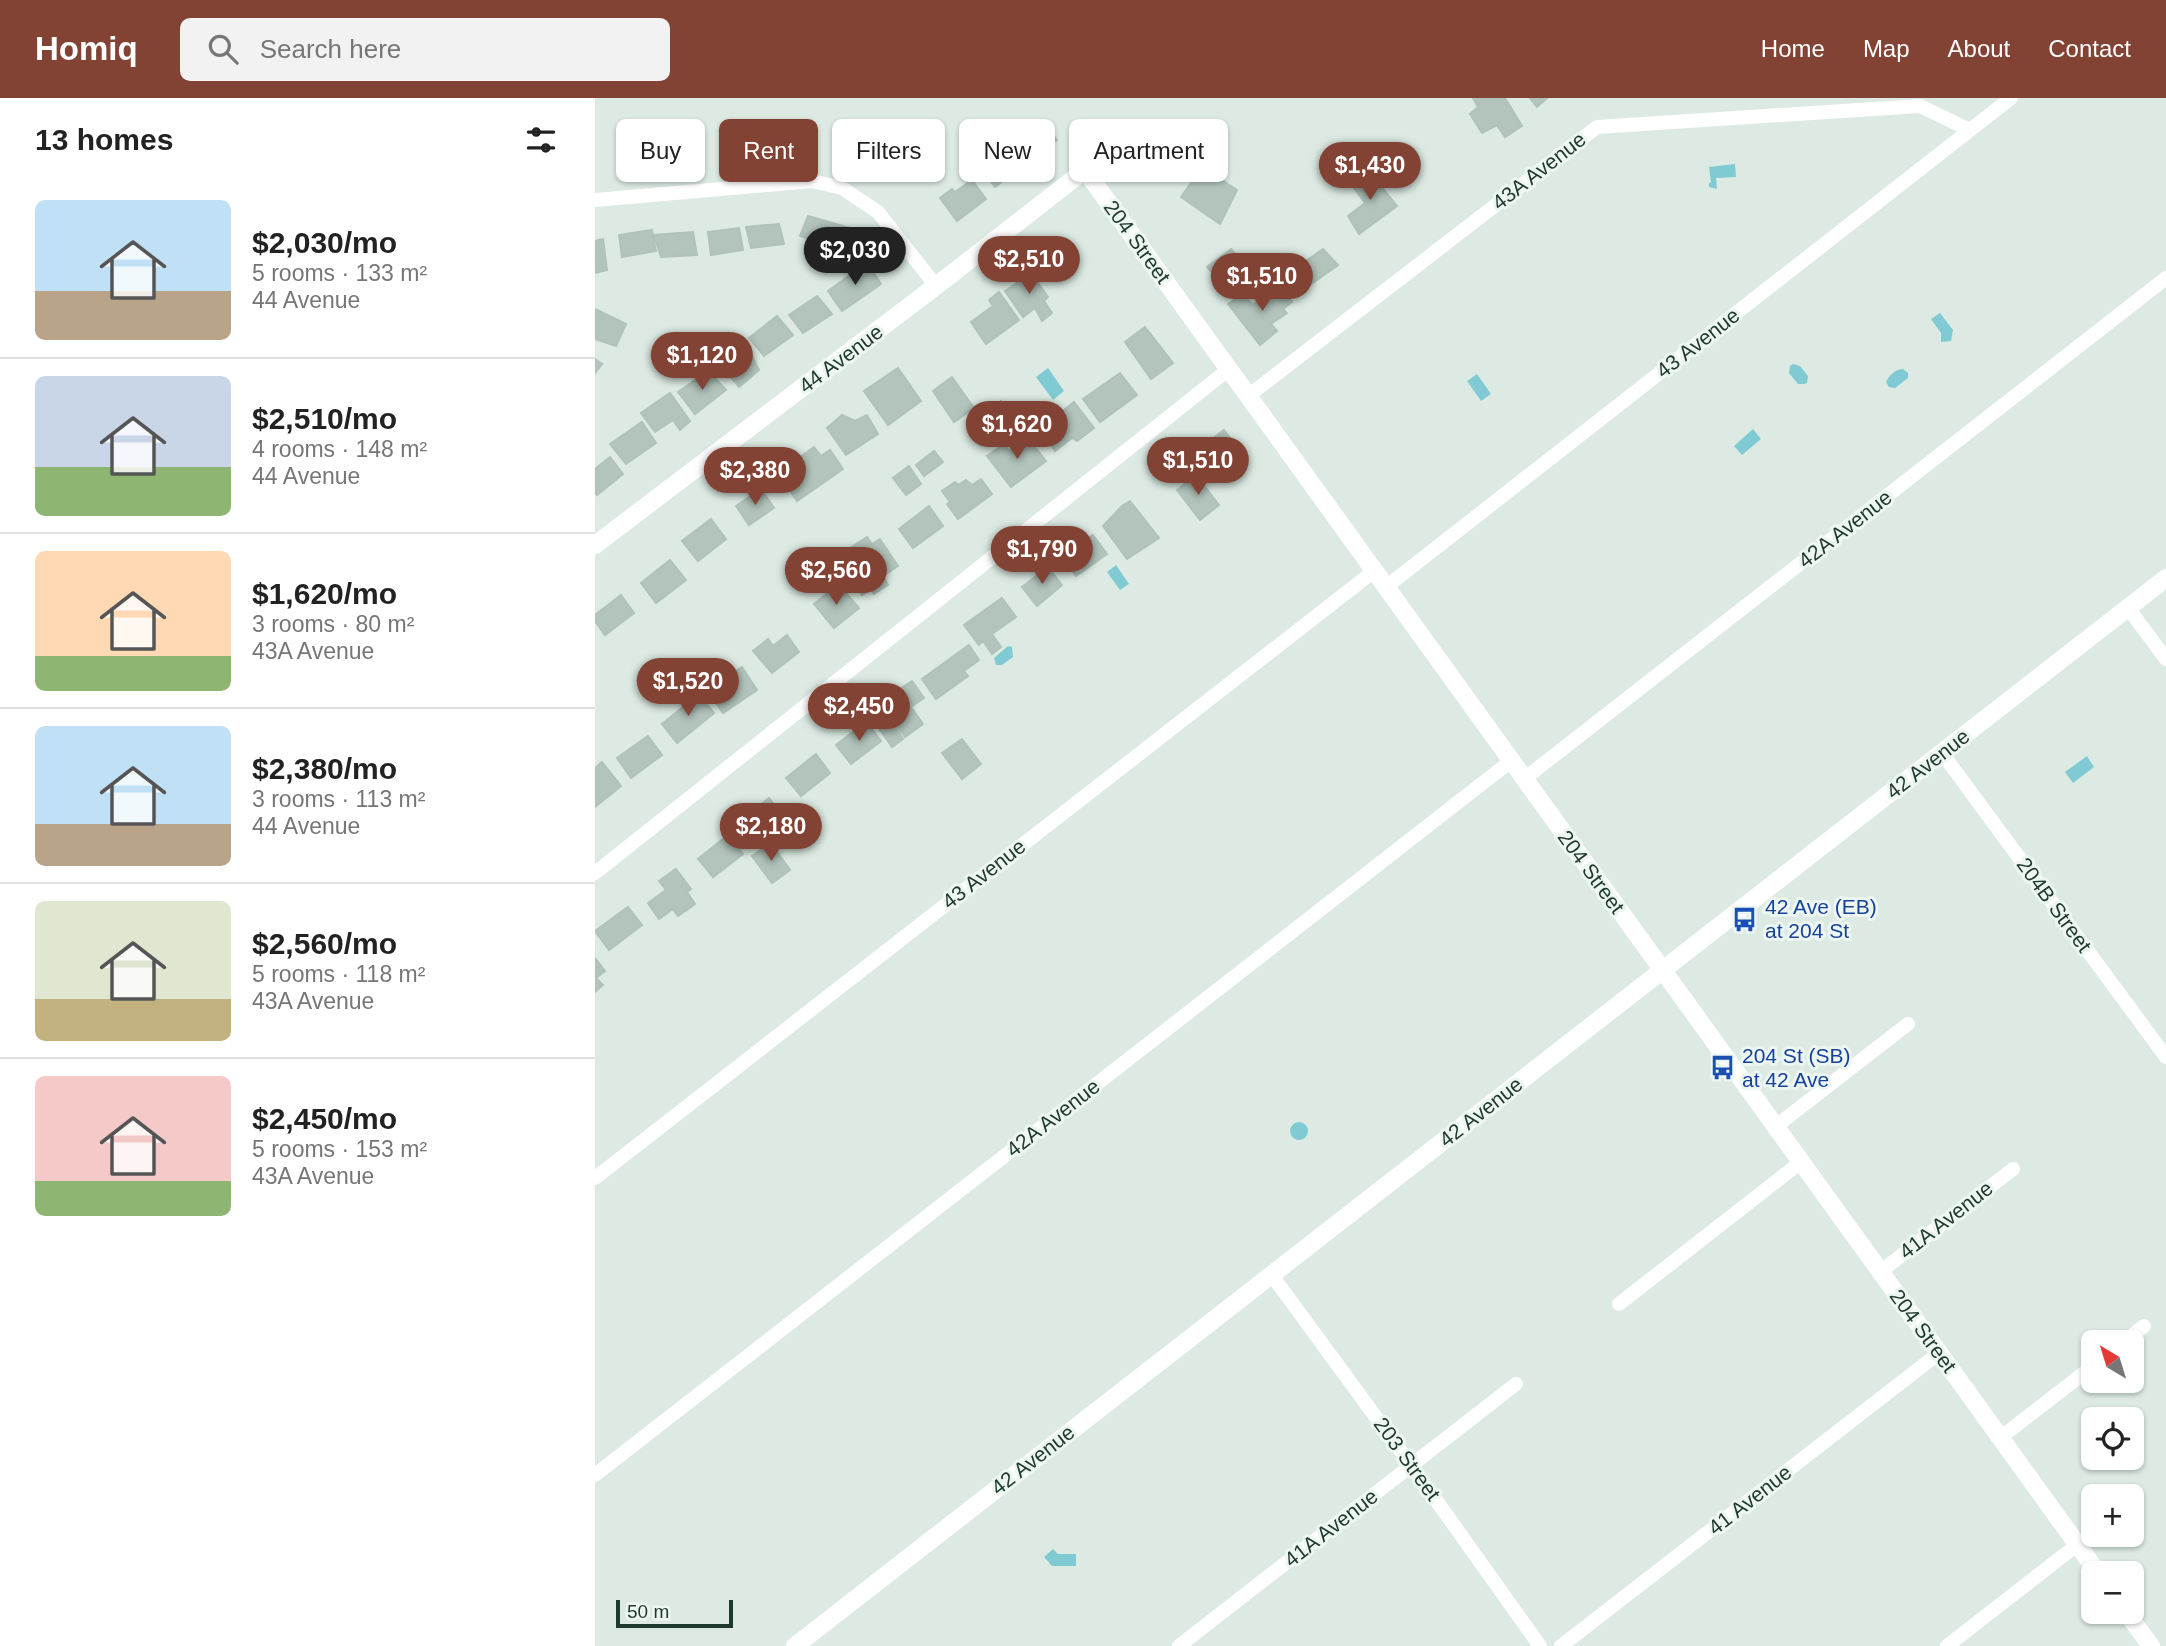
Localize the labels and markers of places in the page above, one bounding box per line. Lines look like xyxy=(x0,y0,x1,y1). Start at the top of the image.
pin: $1,430 xyxy=(1313,142,1427,202)
pin: $2,030 xyxy=(798,228,912,287)
pin: $2,510 xyxy=(972,236,1086,296)
pin: $1,510 xyxy=(1205,254,1319,313)
pin: $1,120 xyxy=(645,332,759,392)
pin: $1,620 xyxy=(960,402,1074,461)
pin: $1,510 xyxy=(1141,438,1255,497)
pin: $2,380 xyxy=(698,448,812,507)
pin: $1,790 xyxy=(985,526,1099,586)
pin: $2,560 xyxy=(779,547,893,607)
pin: $1,520 xyxy=(631,658,745,718)
pin: $2,450 xyxy=(802,684,916,743)
pin: $2,180 xyxy=(714,804,828,863)
place label: 42 Ave (EB) at 204 St xyxy=(1765,895,1877,942)
bus stop icon: 42 Ave (EB) at 204 St xyxy=(1731,905,1759,933)
place label: 204 St (SB) at 42 Ave xyxy=(1742,1044,1851,1091)
bus stop icon: 204 St (SB) at 42 Ave xyxy=(1708,1054,1736,1082)

